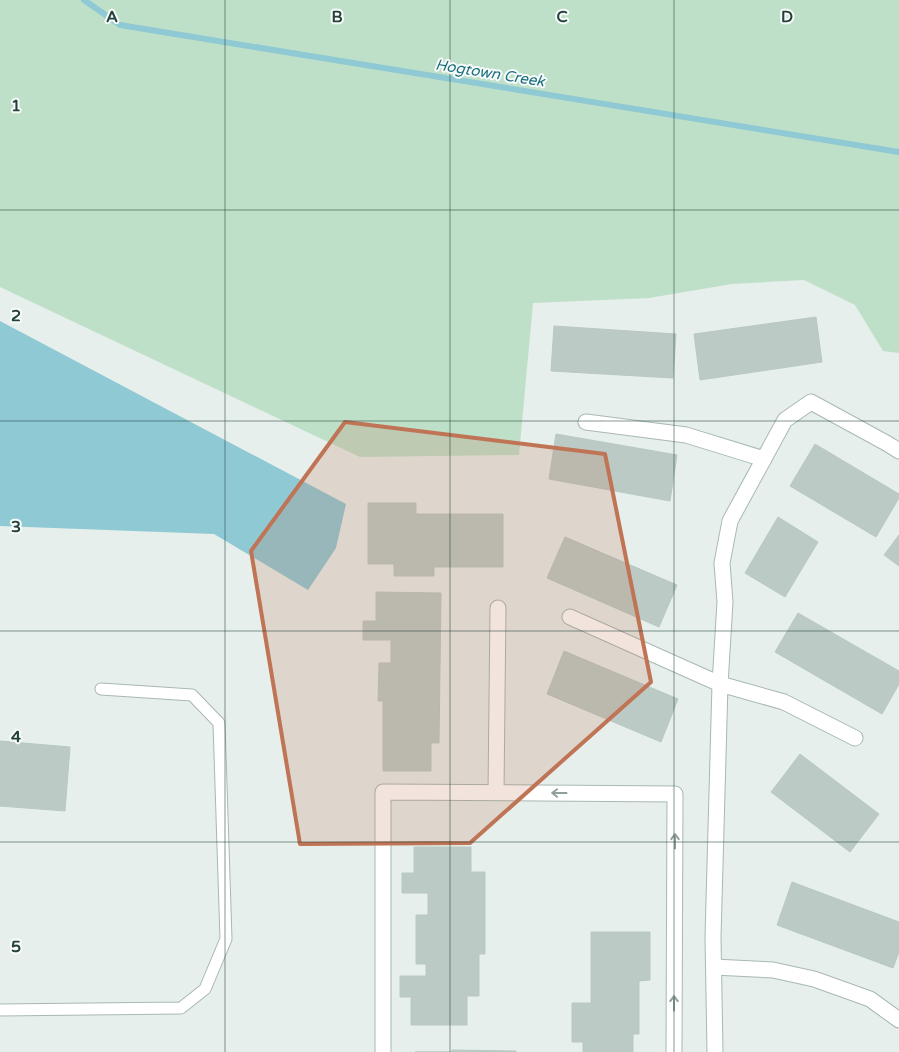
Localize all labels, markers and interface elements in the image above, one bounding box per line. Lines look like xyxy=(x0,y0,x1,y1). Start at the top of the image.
text: A xyxy=(106,7,118,27)
text: B xyxy=(331,7,343,27)
text: C xyxy=(556,7,568,27)
text: D xyxy=(781,7,793,27)
water label: Hogtown Creek xyxy=(434,55,548,91)
text: 1 xyxy=(11,96,21,116)
text: 2 xyxy=(11,306,21,326)
text: 3 xyxy=(11,517,21,537)
text: 4 xyxy=(11,727,21,747)
one-way arrow xyxy=(551,788,568,798)
one-way arrow xyxy=(670,833,680,850)
text: 5 xyxy=(11,937,21,957)
one-way arrow xyxy=(669,996,679,1012)

